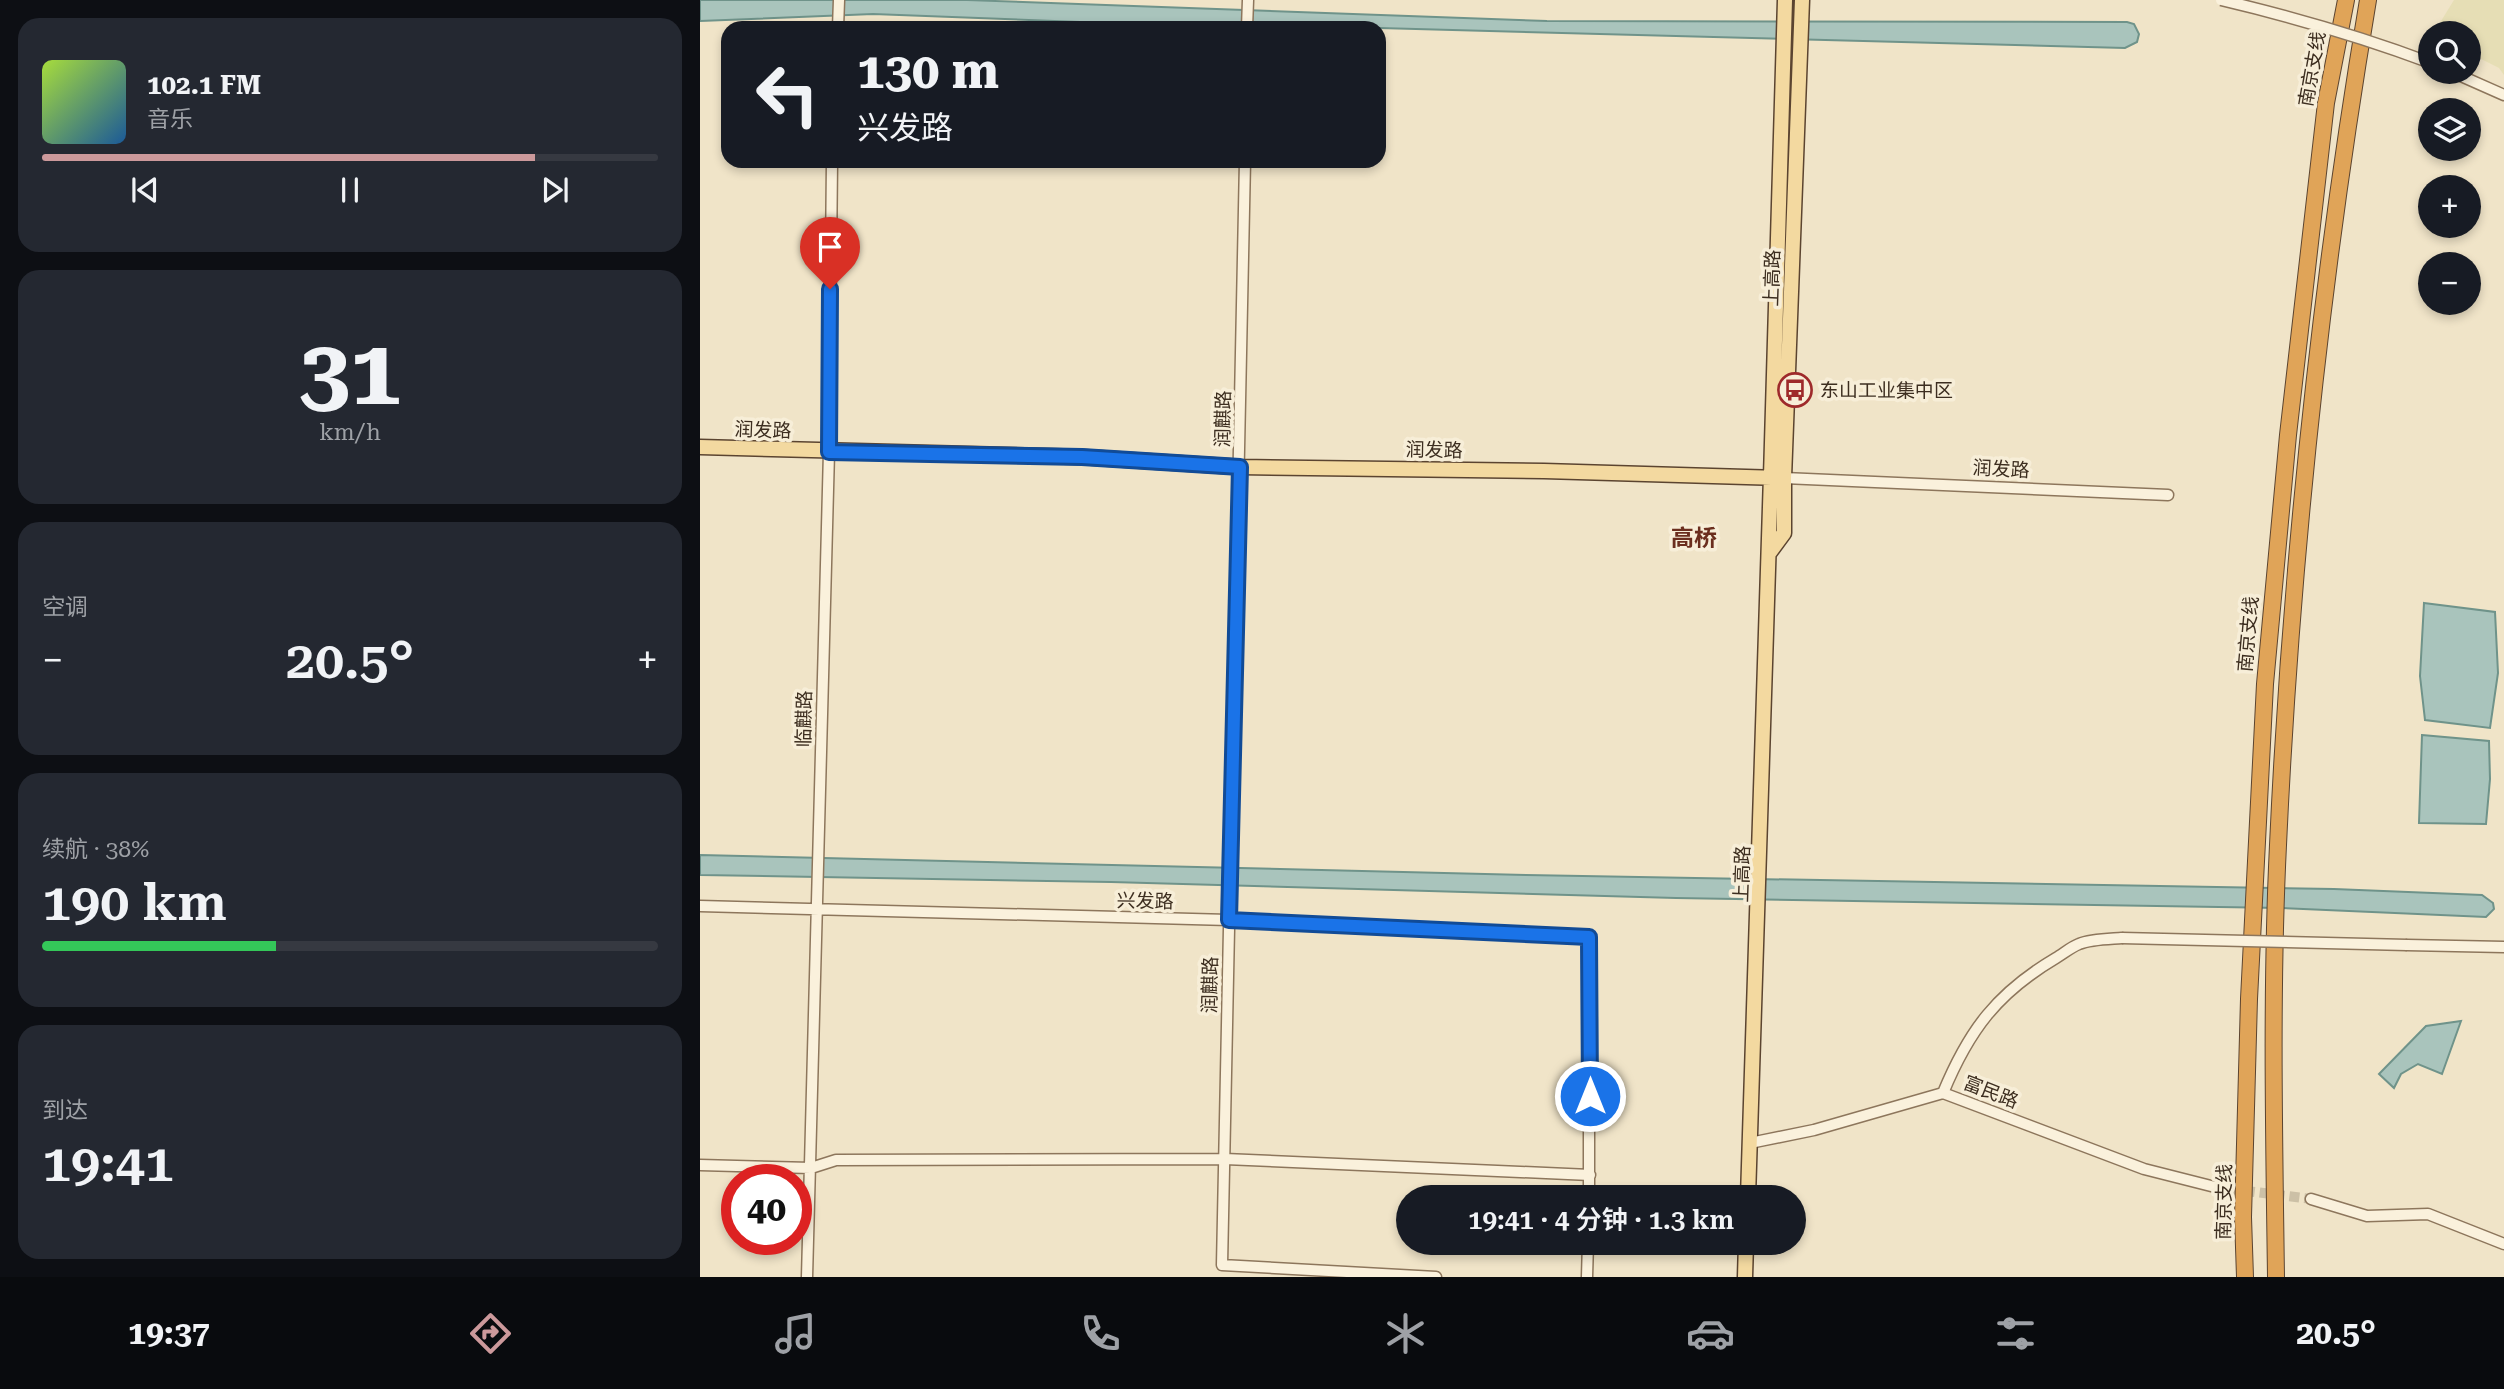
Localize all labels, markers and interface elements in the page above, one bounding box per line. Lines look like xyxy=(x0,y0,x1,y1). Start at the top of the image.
map controls xyxy=(2418,21,2481,315)
button: search xyxy=(2418,21,2481,84)
street label: 南京支线 xyxy=(2294,30,2330,108)
text: 130 m xyxy=(857,43,999,100)
icon: left xyxy=(742,49,833,140)
text: 102.1 FM xyxy=(147,70,261,100)
button: layers xyxy=(2418,98,2481,161)
text: 音乐 xyxy=(147,106,193,133)
text: 兴发路 xyxy=(857,109,953,147)
icon: previous xyxy=(126,171,164,209)
icon: pause xyxy=(331,171,369,209)
icon: next xyxy=(536,171,574,209)
button: + xyxy=(2418,175,2481,238)
pin xyxy=(800,217,860,289)
icon: arrive xyxy=(811,228,849,266)
street label: 上高路 xyxy=(1760,249,1784,307)
button: − xyxy=(2418,252,2481,315)
text: 31 xyxy=(299,320,401,426)
bus stop icon: 东山工业集中区 xyxy=(1776,371,1814,409)
place label: 东山工业集中区 xyxy=(1820,379,1953,402)
street label: 润麒路 xyxy=(1211,390,1235,448)
street label: 润发路 xyxy=(734,418,792,442)
text: km/h xyxy=(319,419,381,446)
street label: 润发路 xyxy=(1405,438,1463,462)
street label: 润发路 xyxy=(1972,456,2030,482)
district label: 高桥 xyxy=(1671,525,1717,552)
text: 空调 xyxy=(42,594,88,621)
street label: 南京支线 xyxy=(2233,595,2263,673)
text: 20.5° xyxy=(286,630,414,691)
text: − xyxy=(42,638,63,682)
text: + xyxy=(637,638,658,682)
street label: 临麒路 xyxy=(792,690,816,748)
text: 续航 · 38% xyxy=(42,836,149,863)
street label: 上高路 xyxy=(1730,845,1754,903)
text: 190 km xyxy=(42,872,227,933)
street label: 兴发路 xyxy=(1116,889,1174,913)
street label: 润麒路 xyxy=(1198,956,1222,1014)
position arrow xyxy=(1553,1059,1627,1133)
street label: 富民路 xyxy=(1960,1071,2022,1113)
text: 到达 xyxy=(42,1097,88,1124)
text: 19:41 xyxy=(42,1133,174,1194)
speed limit sign: 40 xyxy=(721,1164,812,1255)
street label: 南京支线 xyxy=(2212,1164,2236,1240)
text: 19:41 · 4 分钟 · 1.3 km xyxy=(1468,1205,1734,1235)
icon: directions xyxy=(466,1309,515,1358)
icon: music xyxy=(771,1309,820,1358)
icon: phone xyxy=(1076,1309,1125,1358)
icon: climate xyxy=(1381,1309,1430,1358)
icon: car xyxy=(1686,1309,1735,1358)
icon: filters xyxy=(1991,1309,2040,1358)
text: 19:37 xyxy=(128,1314,210,1352)
text: 20.5° xyxy=(2296,1314,2376,1352)

